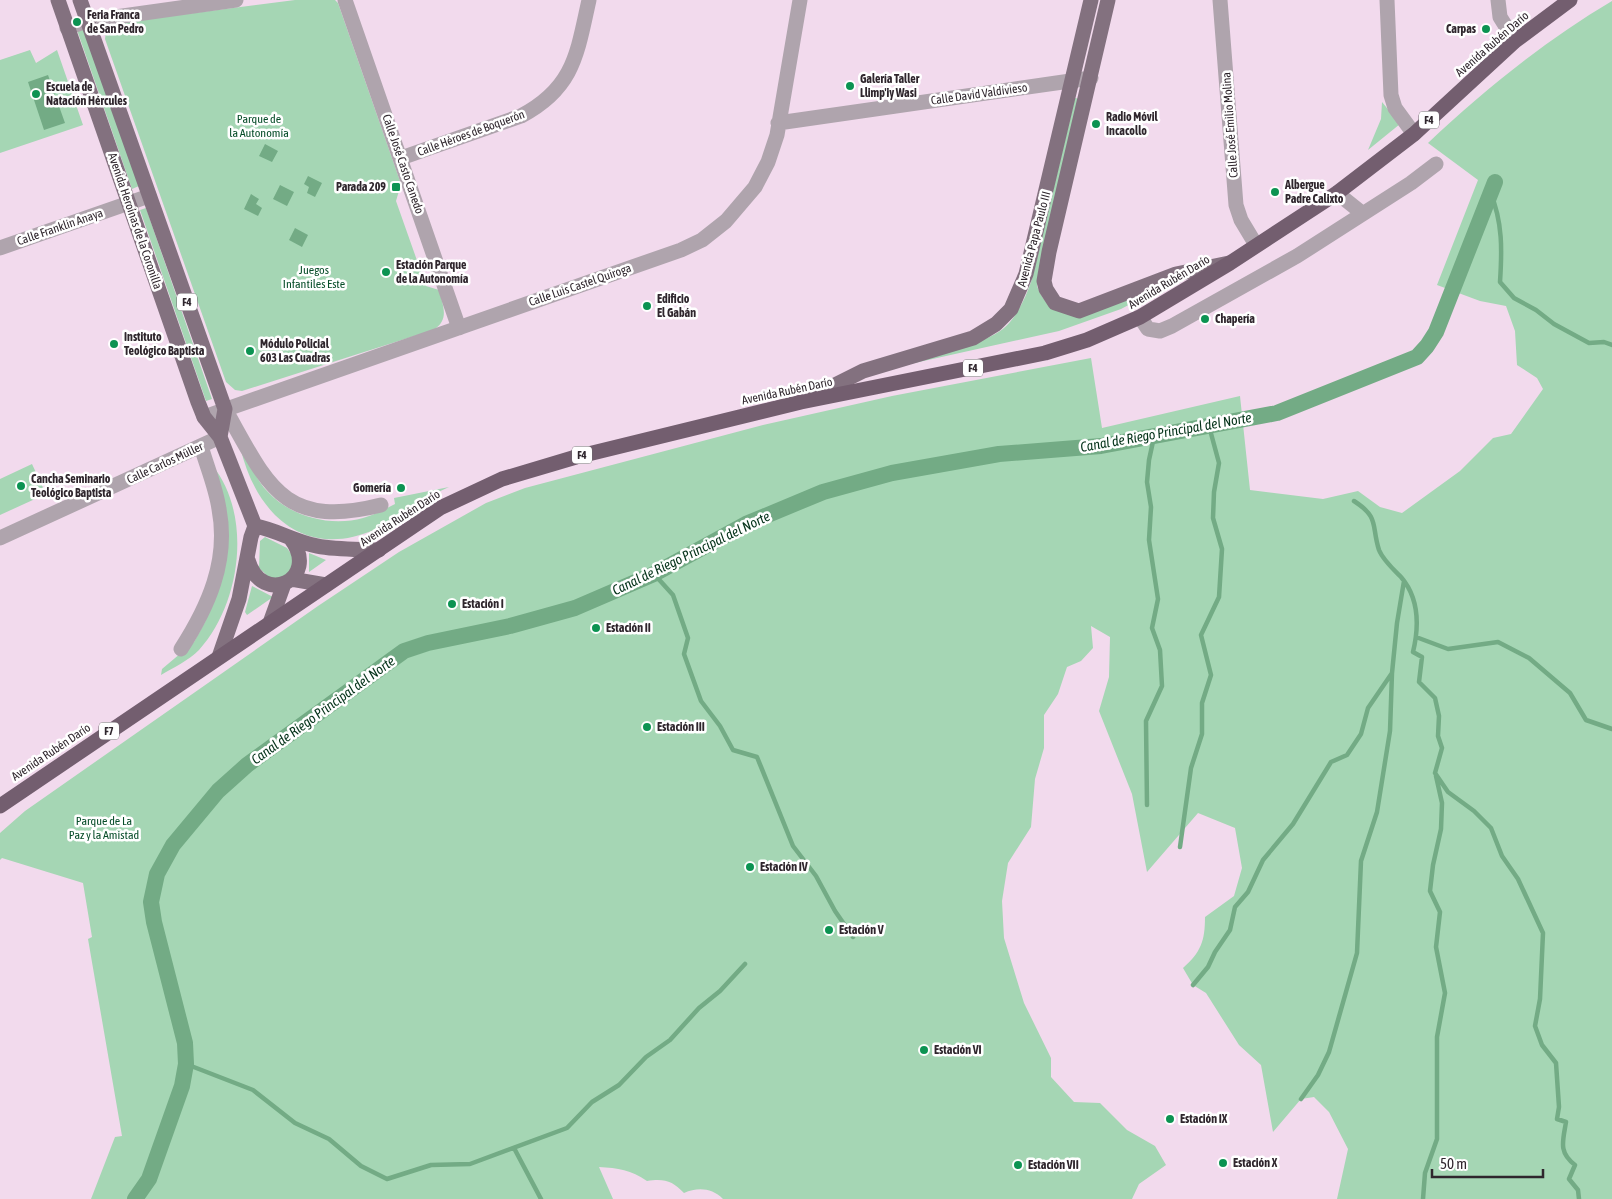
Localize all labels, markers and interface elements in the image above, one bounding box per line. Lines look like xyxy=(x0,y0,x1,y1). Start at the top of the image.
place label: Feria Franca de San Pedro xyxy=(87,8,144,36)
street label: Avenida Rubén Darío xyxy=(1453,8,1532,80)
marker: Feria Franca de San Pedro xyxy=(71,16,83,28)
place label: Carpas xyxy=(1446,22,1477,36)
marker: Carpas xyxy=(1480,23,1492,35)
place label: Galería Taller Llimp'iy Wasi xyxy=(860,72,920,100)
street label: Calle José Emilio Molina xyxy=(1219,72,1241,178)
place label: Escuela de Natación Hércules xyxy=(46,80,128,108)
marker: Galería Taller Llimp'iy Wasi xyxy=(844,80,856,92)
street label: Calle David Valdivieso xyxy=(930,80,1028,108)
marker: Escuela de Natación Hércules xyxy=(30,88,42,100)
street label: Calle Héroes de Boquerón xyxy=(415,107,527,159)
place label: Radio Móvil Incacollo xyxy=(1106,110,1159,138)
park label: Parque de la Autonomía xyxy=(229,112,289,140)
street label: Calle José Casto Canedo xyxy=(379,112,427,216)
road number: F4 xyxy=(1419,112,1439,128)
marker: Radio Móvil Incacollo xyxy=(1090,118,1102,130)
street label: Avenida Heroínas de la Coronilla xyxy=(105,151,165,291)
place label: Albergue Padre Calixto xyxy=(1284,178,1344,206)
place label: Parada 209 xyxy=(336,180,386,194)
marker: Parada 209 xyxy=(390,181,402,193)
marker: Albergue Padre Calixto xyxy=(1269,186,1281,198)
street label: Avenida Papa Paulo III xyxy=(1015,190,1053,288)
street label: Calle Franklin Anaya xyxy=(15,206,105,248)
street label: Avenida Rubén Darío xyxy=(1126,252,1212,312)
place label: Estación Parque de la Autonomía xyxy=(396,258,469,286)
street label: Calle Luis Castel Quiroga xyxy=(527,261,633,309)
park label: Juegos Infantiles Este xyxy=(283,263,345,291)
marker: Estación Parque de la Autonomía xyxy=(380,266,392,278)
place label: Edificio El Gabán xyxy=(657,292,696,320)
road number: F4 xyxy=(177,294,197,310)
marker: Edificio El Gabán xyxy=(641,300,653,312)
place label: Chapería xyxy=(1215,312,1255,326)
marker: Chapería xyxy=(1199,313,1211,325)
place label: Instituto Teológico Baptista xyxy=(124,330,205,358)
place label: Módulo Policial 603 Las Cuadras xyxy=(260,337,331,365)
marker: Instituto Teológico Baptista xyxy=(108,338,120,350)
marker: Módulo Policial 603 Las Cuadras xyxy=(244,345,256,357)
road number: F4 xyxy=(963,359,983,376)
street label: Avenida Rubén Darío xyxy=(740,374,834,407)
water label: Canal de Riego Principal del Norte xyxy=(1079,409,1253,455)
street label: Calle Carlos Müller xyxy=(125,439,206,487)
road number: F4 xyxy=(572,446,592,464)
place label: Cancha Seminario Teológico Baptista xyxy=(31,472,112,500)
marker: Cancha Seminario Teológico Baptista xyxy=(15,480,27,492)
place label: Gomería xyxy=(353,481,391,495)
marker: Gomería xyxy=(395,482,407,494)
street label: Avenida Rubén Darío xyxy=(357,487,443,549)
water label: Canal de Riego Principal del Norte xyxy=(609,508,773,598)
place label: Estación I xyxy=(462,597,504,611)
marker: Estación I xyxy=(446,598,458,610)
place label: Estación II xyxy=(606,621,651,635)
marker: Estación II xyxy=(590,622,602,634)
water label: Canal de Riego Principal del Norte xyxy=(248,652,398,768)
street label: Avenida Rubén Darío xyxy=(9,720,93,784)
place label: Estación III xyxy=(657,720,705,734)
marker: Estación III xyxy=(641,721,653,733)
road number: F7 xyxy=(99,722,119,739)
park label: Parque de La Paz y la Amistad xyxy=(69,814,139,842)
place label: Estación IV xyxy=(760,860,808,874)
marker: Estación IV xyxy=(744,861,756,873)
place label: Estación V xyxy=(839,923,884,937)
marker: Estación V xyxy=(823,924,835,936)
place label: Estación VI xyxy=(934,1043,982,1057)
marker: Estación VI xyxy=(918,1044,930,1056)
place label: Estación IX xyxy=(1180,1112,1228,1126)
marker: Estación IX xyxy=(1164,1113,1176,1125)
scale bar xyxy=(1432,1146,1543,1178)
text: 50 m xyxy=(1440,1155,1467,1172)
place label: Estación X xyxy=(1233,1156,1278,1170)
marker: Estación X xyxy=(1217,1157,1229,1169)
place label: Estación VII xyxy=(1028,1158,1079,1172)
marker: Estación VII xyxy=(1012,1159,1024,1171)

